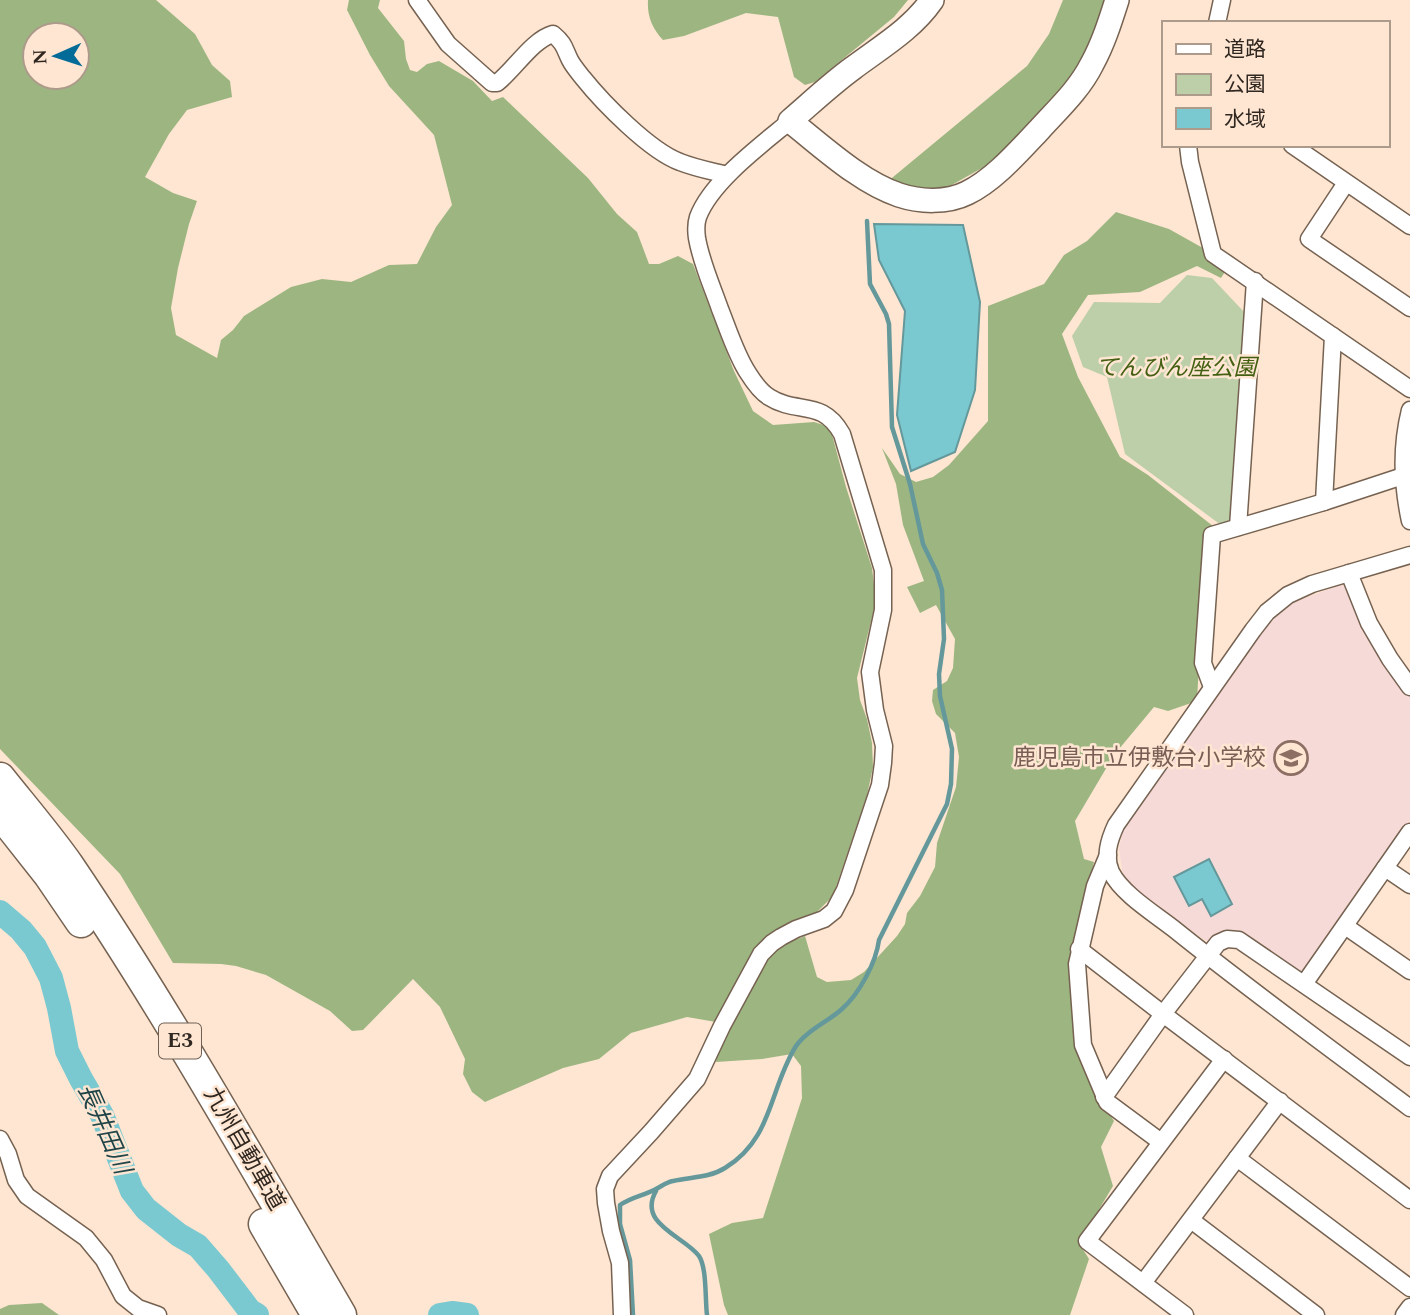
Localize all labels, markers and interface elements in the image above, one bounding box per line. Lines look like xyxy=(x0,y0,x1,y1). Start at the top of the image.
north arrow xyxy=(21,21,91,91)
legend xyxy=(1162,21,1389,147)
text: 道路 xyxy=(1224,34,1266,66)
text: N xyxy=(26,48,55,65)
text: 公園 xyxy=(1224,69,1266,101)
text: 水域 xyxy=(1224,104,1266,136)
park label: てんびん座公園 xyxy=(1096,351,1260,386)
school or university icon: 鹿児島市立伊敷台小学校 xyxy=(1272,739,1310,777)
place label: 鹿児島市立伊敷台小学校 xyxy=(1013,741,1266,776)
road number: E3 xyxy=(159,1024,201,1058)
water label: 長井田川 xyxy=(68,1078,141,1183)
street label: 九州自動車道 xyxy=(194,1080,294,1218)

